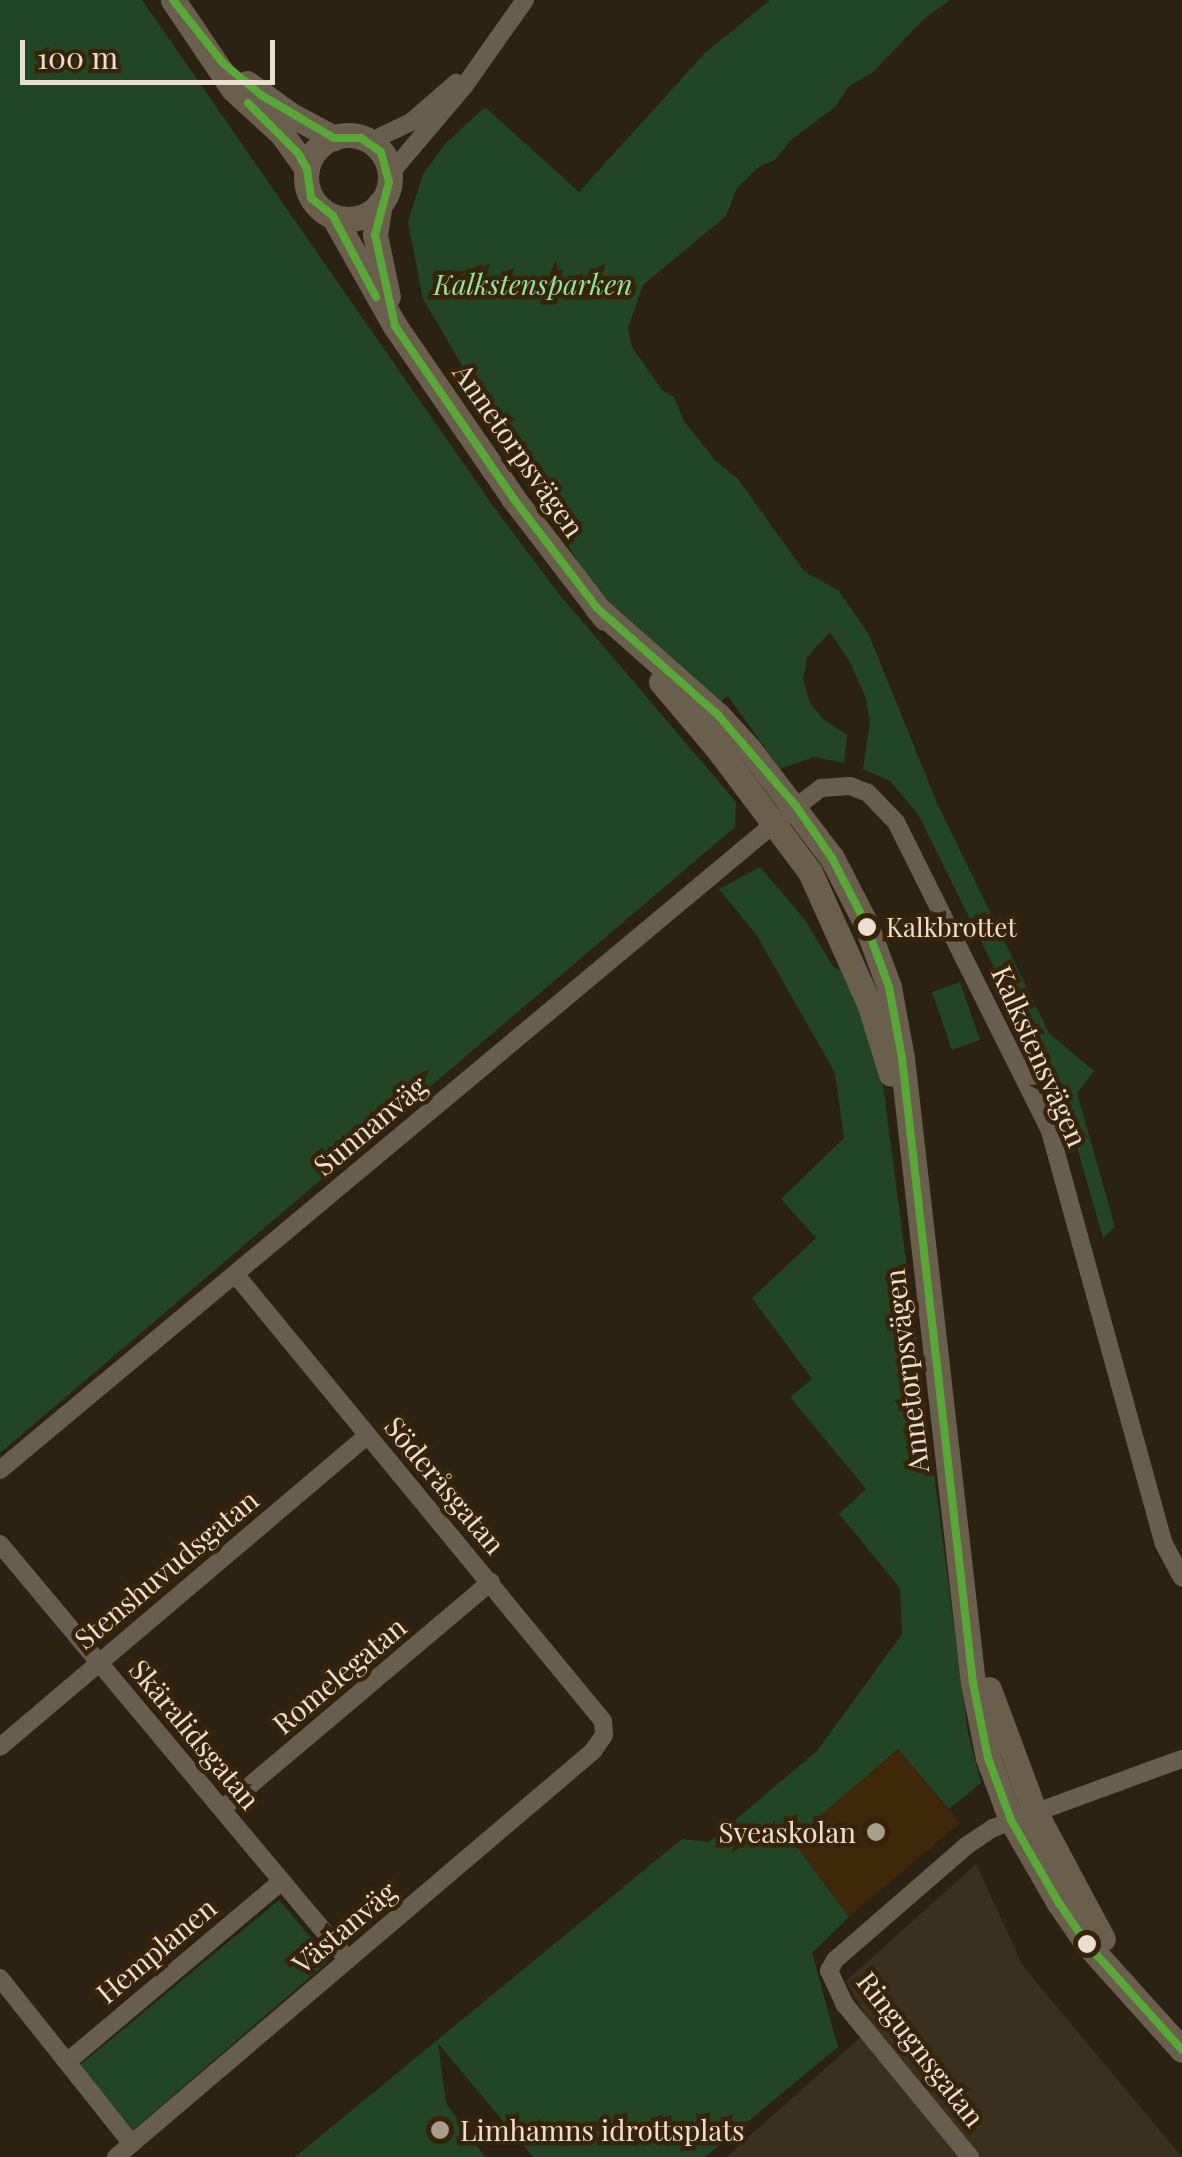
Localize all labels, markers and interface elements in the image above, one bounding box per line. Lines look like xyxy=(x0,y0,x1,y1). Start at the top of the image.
scale bar xyxy=(25,20,280,82)
text: 100 m xyxy=(37,37,118,77)
park label: Kalkstensparken xyxy=(434,267,632,301)
street label: Annetorpsvägen xyxy=(447,357,591,543)
place label: Kalkbrottet xyxy=(886,911,1017,943)
marker: Kalkbrottet xyxy=(857,917,877,937)
street label: Kalkstensvägen xyxy=(985,960,1095,1152)
street label: Sunnanväg xyxy=(307,1068,433,1182)
street label: Annetorpsvägen xyxy=(877,1267,935,1475)
street label: Söderåsgatan xyxy=(378,1410,512,1560)
street label: Stenshuvudsgatan xyxy=(68,1483,264,1655)
street label: Romelegatan xyxy=(266,1610,412,1740)
street label: Skäralidsgatan xyxy=(123,1652,267,1816)
place label: Sveaskolan xyxy=(718,1815,856,1849)
marker: Sveaskolan xyxy=(865,1821,887,1843)
street label: Västanväg xyxy=(285,1874,403,1980)
street label: Hemplanen xyxy=(89,1890,223,2010)
unlabelled marker xyxy=(1077,1934,1097,1954)
street label: Ringugnsgatan xyxy=(850,1965,992,2133)
place label: Limhamns idrottsplats xyxy=(460,2113,745,2147)
marker: Limhamns idrottsplats xyxy=(429,2119,451,2141)

